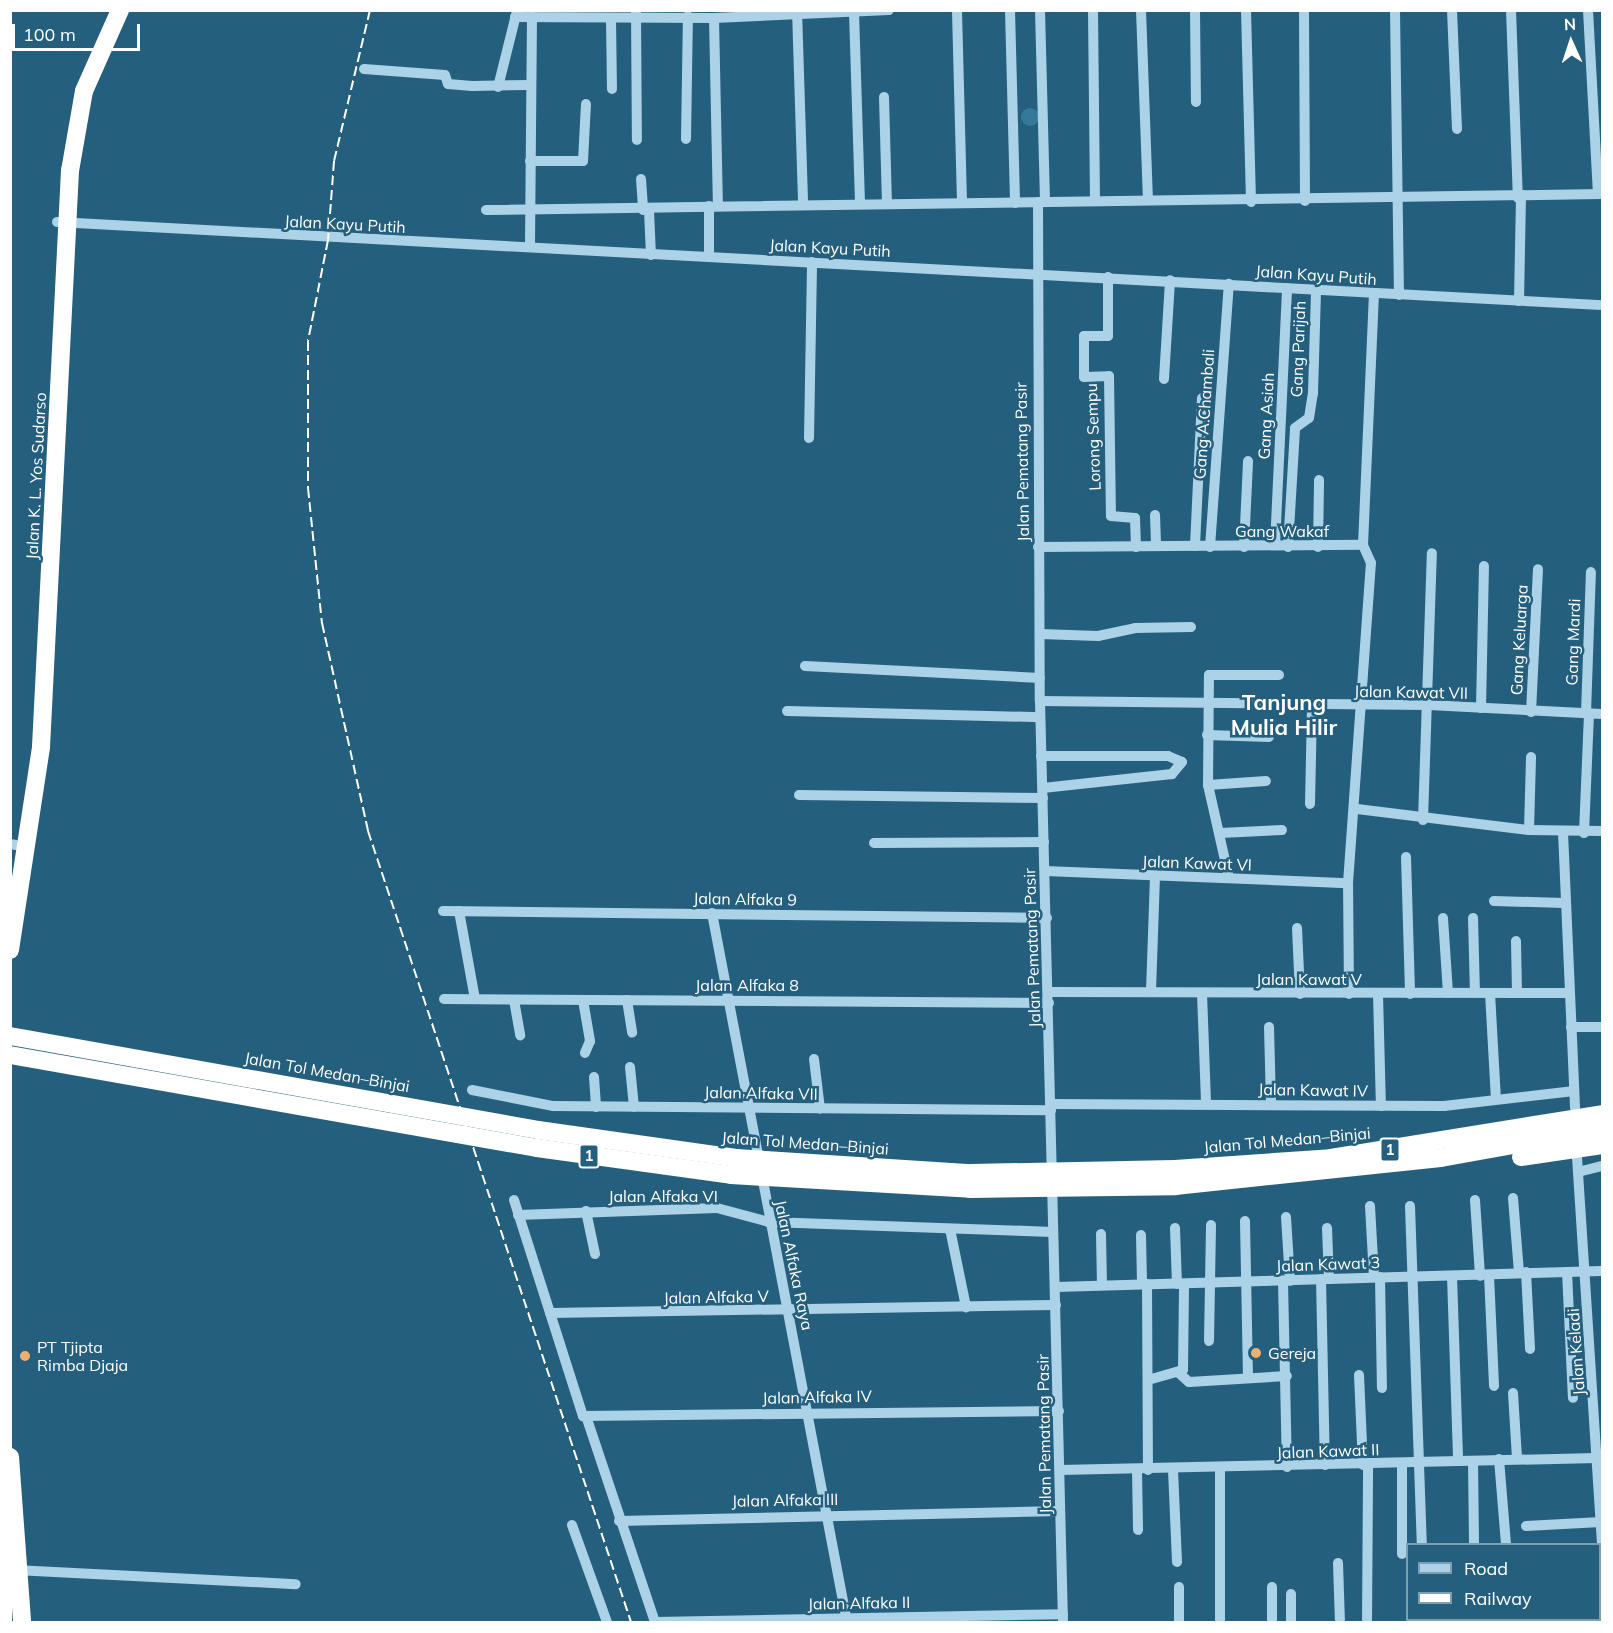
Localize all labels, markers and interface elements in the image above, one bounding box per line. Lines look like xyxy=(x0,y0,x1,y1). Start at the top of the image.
scale bar xyxy=(15,12,142,50)
north arrow xyxy=(1541,12,1601,72)
text: N xyxy=(1563,14,1577,34)
text: 100 m xyxy=(23,23,76,46)
street label: Jalan Kayu Putih xyxy=(284,211,406,237)
street label: Jalan Kayu Putih xyxy=(769,235,891,261)
street label: Jalan Kayu Putih xyxy=(1255,261,1377,289)
street label: Gang Parijah xyxy=(1287,300,1309,398)
street label: Gang A.Chambali xyxy=(1190,348,1218,480)
street label: Gang Asiah xyxy=(1254,372,1278,460)
street label: Jalan Pematang Pasir xyxy=(1011,382,1033,542)
street label: Lorong Sempu xyxy=(1082,383,1104,491)
street label: Jalan K. L. Yos Sudarso xyxy=(22,392,50,560)
street label: Gang Wakaf xyxy=(1235,521,1329,541)
street label: Gang Keluarga xyxy=(1507,584,1531,696)
street label: Gang Mardi xyxy=(1562,598,1584,686)
street label: Jalan Kawat VII xyxy=(1354,681,1468,703)
district label: Tanjung Mulia Hilir xyxy=(1231,689,1337,740)
street label: Jalan Kawat VI xyxy=(1142,851,1252,875)
street label: Jalan Pematang Pasir xyxy=(1020,868,1044,1028)
street label: Jalan Alfaka 9 xyxy=(693,888,797,910)
street label: Jalan Kawat V xyxy=(1256,969,1362,989)
street label: Jalan Alfaka 8 xyxy=(695,975,799,995)
street label: Jalan Tol Medan–Binjai xyxy=(243,1048,411,1096)
street label: Jalan Kawat IV xyxy=(1258,1079,1368,1101)
street label: Jalan Alfaka VII xyxy=(704,1082,818,1104)
street label: Jalan Tol Medan–Binjai xyxy=(1203,1123,1371,1157)
street label: Jalan Tol Medan–Binjai xyxy=(721,1128,889,1158)
road number: 1 xyxy=(1380,1138,1400,1162)
road number: 1 xyxy=(578,1144,600,1168)
street label: Jalan Alfaka VI xyxy=(608,1186,718,1206)
street label: Jalan Alfaka Raya xyxy=(771,1198,817,1332)
street label: Jalan Kawat 3 xyxy=(1276,1253,1380,1275)
street label: Jalan Alfaka V xyxy=(663,1286,769,1308)
street label: Jalan Keladi xyxy=(1563,1308,1589,1396)
place label: PT Tjipta Rimba Djaja xyxy=(37,1337,128,1375)
place label: Gereja xyxy=(1268,1343,1316,1363)
marker: Gereja xyxy=(1249,1346,1263,1360)
marker: PT Tjipta Rimba Djaja xyxy=(18,1349,32,1363)
street label: Jalan Pematang Pasir xyxy=(1033,1354,1055,1514)
street label: Jalan Alfaka IV xyxy=(762,1386,872,1408)
street label: Jalan Kawat II xyxy=(1276,1440,1380,1462)
street label: Jalan Alfaka III xyxy=(731,1489,839,1511)
legend xyxy=(1406,1543,1601,1621)
text: Road xyxy=(1464,1557,1508,1580)
text: Railway xyxy=(1464,1587,1532,1610)
street label: Jalan Alfaka II xyxy=(808,1593,910,1613)

